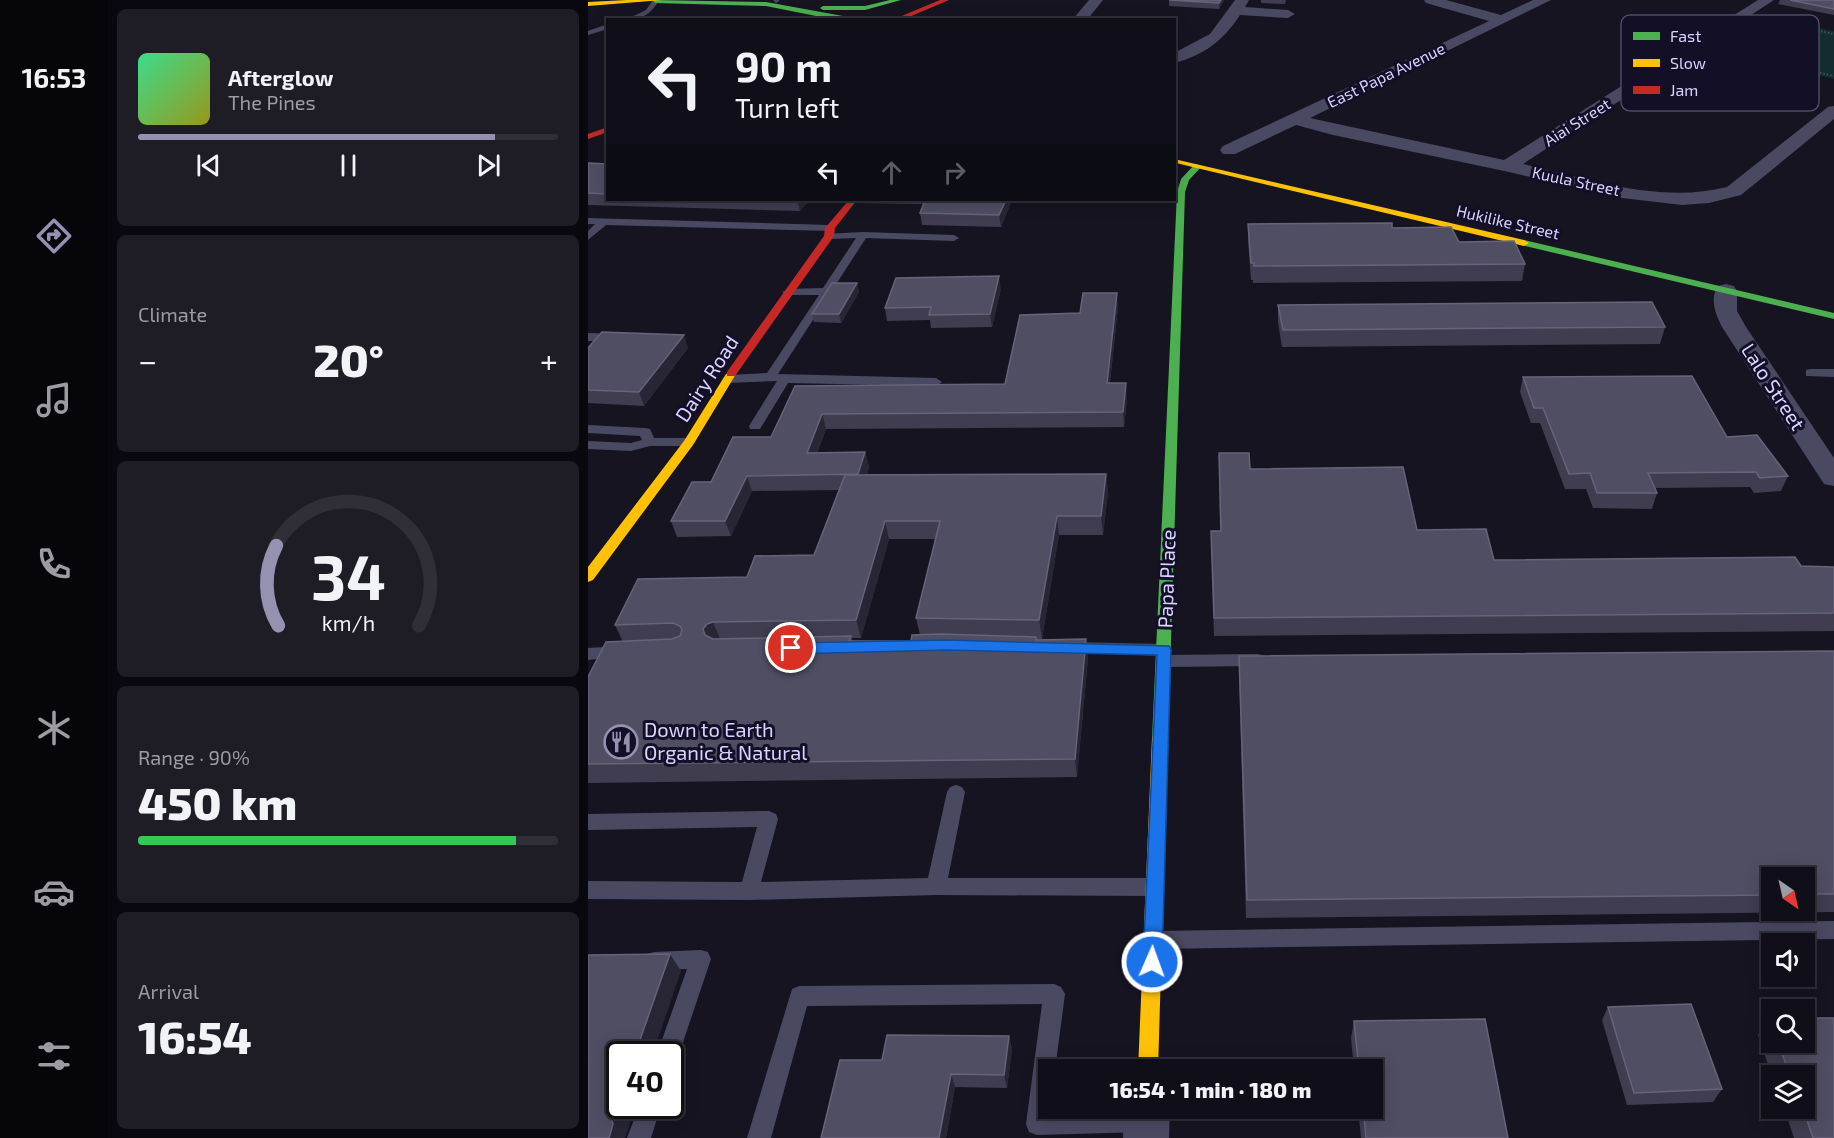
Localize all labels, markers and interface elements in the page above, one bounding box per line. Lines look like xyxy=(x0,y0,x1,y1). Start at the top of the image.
legend xyxy=(1621,15,1819,111)
text: Fast xyxy=(1670,26,1701,45)
street label: East Papa Avenue xyxy=(1324,38,1448,111)
text: 90 m xyxy=(735,40,832,90)
icon: left xyxy=(636,42,714,120)
text: Slow xyxy=(1670,53,1706,72)
text: 16:53 xyxy=(22,61,86,93)
text: Afterglow xyxy=(228,64,333,90)
text: Jam xyxy=(1670,80,1698,99)
text: The Pines xyxy=(228,90,316,114)
text: Turn left xyxy=(735,91,839,123)
street label: Aiai Street xyxy=(1540,94,1613,149)
icon: previous xyxy=(192,149,225,182)
icon: pause xyxy=(332,149,365,182)
icon: next xyxy=(472,149,505,182)
icon: left xyxy=(812,156,845,189)
icon: ahead xyxy=(875,156,908,189)
icon: right xyxy=(938,156,971,189)
street label: Kuula Street xyxy=(1531,162,1622,199)
street label: Hukilike Street xyxy=(1455,200,1561,243)
icon: directions xyxy=(33,215,75,257)
text: Climate xyxy=(138,302,207,326)
street label: Dairy Road xyxy=(669,331,743,426)
text: 20° xyxy=(313,332,384,386)
street label: Lalo Street xyxy=(1737,339,1811,435)
text: − xyxy=(138,340,157,380)
text: + xyxy=(540,340,558,380)
icon: music xyxy=(33,379,75,421)
street label: Papa Place xyxy=(1152,529,1180,629)
text: 34 xyxy=(310,538,386,613)
icon: phone xyxy=(33,543,75,585)
text: km/h xyxy=(321,610,375,635)
pin xyxy=(765,622,816,673)
icon: arrive xyxy=(774,631,807,664)
icon: climate xyxy=(33,707,75,749)
place label: Down to Earth Organic & Natural xyxy=(644,717,807,764)
restaurant icon: Down to Earth Organic & Natural xyxy=(603,724,639,760)
text: Range · 90% xyxy=(138,745,250,769)
text: 450 km xyxy=(138,775,297,829)
north arrow xyxy=(1761,867,1815,921)
map controls xyxy=(1761,867,1815,1119)
icon: car xyxy=(33,871,75,913)
position arrow xyxy=(1120,930,1184,994)
button: sound xyxy=(1761,933,1815,987)
text: Arrival xyxy=(138,979,199,1003)
button: search xyxy=(1761,999,1815,1053)
text: 16:54 xyxy=(138,1009,252,1063)
icon: filters xyxy=(33,1035,75,1077)
speed limit sign: 40 xyxy=(606,1041,684,1119)
button: layers xyxy=(1761,1065,1815,1119)
text: 16:54 · 1 min · 180 m xyxy=(1110,1076,1311,1102)

